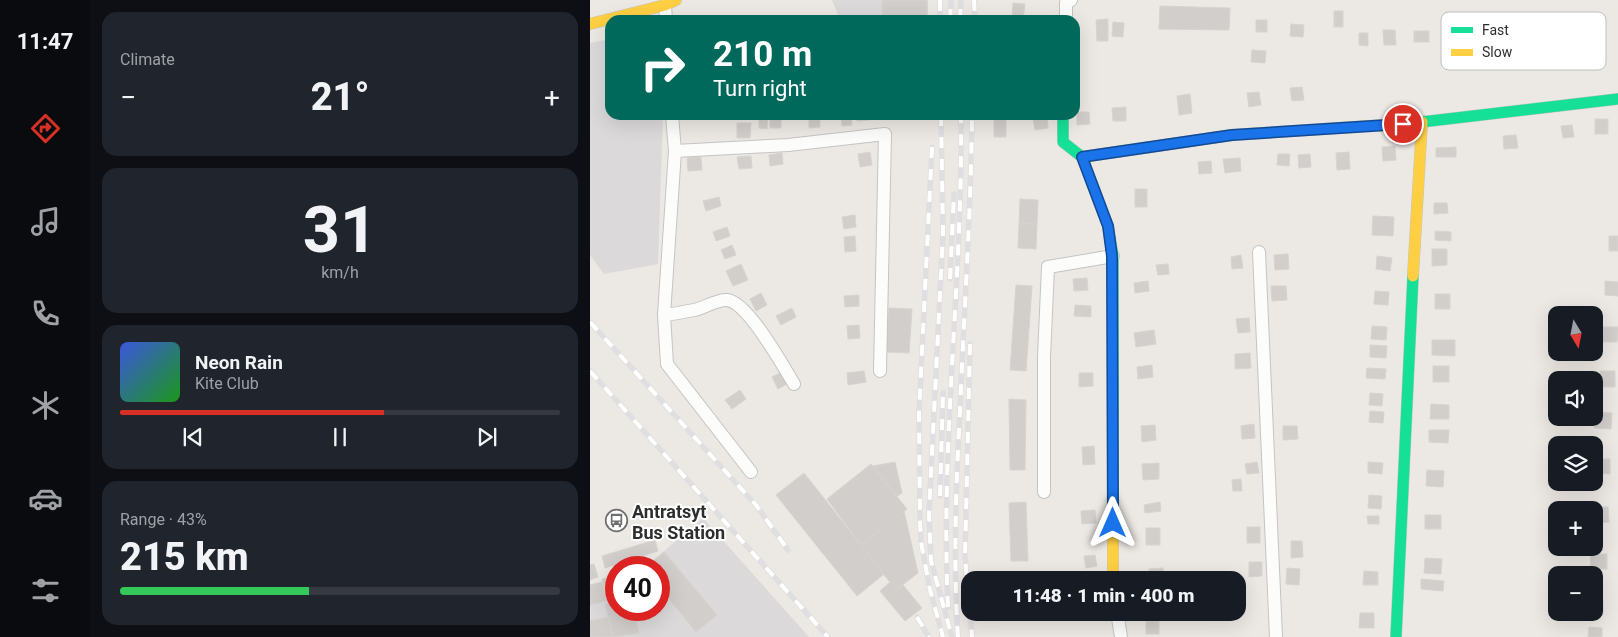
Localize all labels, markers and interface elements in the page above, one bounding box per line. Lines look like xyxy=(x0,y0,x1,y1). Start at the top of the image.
legend xyxy=(1441,12,1606,70)
text: Fast xyxy=(1482,22,1509,38)
text: 11:47 xyxy=(17,29,73,54)
text: 210 m xyxy=(713,34,812,75)
icon: right xyxy=(630,35,695,100)
text: Slow xyxy=(1482,44,1513,60)
text: Climate xyxy=(120,50,175,69)
text: 21° xyxy=(311,75,369,119)
text: Turn right xyxy=(713,76,807,101)
text: − xyxy=(120,81,136,114)
text: + xyxy=(544,81,560,114)
pin xyxy=(1382,103,1424,145)
icon: arrive xyxy=(1389,110,1417,138)
icon: directions xyxy=(28,111,63,146)
text: 31 xyxy=(303,192,377,268)
icon: music xyxy=(28,204,63,239)
text: km/h xyxy=(321,263,359,282)
icon: phone xyxy=(28,296,63,331)
north arrow xyxy=(1548,306,1602,361)
map controls xyxy=(1548,306,1603,621)
text: Neon Rain xyxy=(195,351,283,374)
button: sound xyxy=(1548,371,1603,426)
text: Kite Club xyxy=(195,374,259,393)
icon: climate xyxy=(28,388,63,423)
icon: previous xyxy=(179,423,207,451)
icon: pause xyxy=(326,423,354,451)
icon: next xyxy=(473,423,501,451)
button: layers xyxy=(1548,436,1603,491)
icon: car xyxy=(28,481,63,516)
position arrow xyxy=(1086,496,1138,548)
place label: Antratsyt Bus Station xyxy=(632,501,725,543)
button: + xyxy=(1548,501,1603,556)
bus stop icon: Antratsyt Bus Station xyxy=(604,509,628,533)
text: Range · 43% xyxy=(120,510,207,529)
text: 215 km xyxy=(120,535,249,579)
speed limit sign: 40 xyxy=(605,556,670,621)
button: − xyxy=(1548,566,1603,621)
icon: filters xyxy=(28,573,63,608)
text: 11:48 · 1 min · 400 m xyxy=(1012,584,1195,607)

